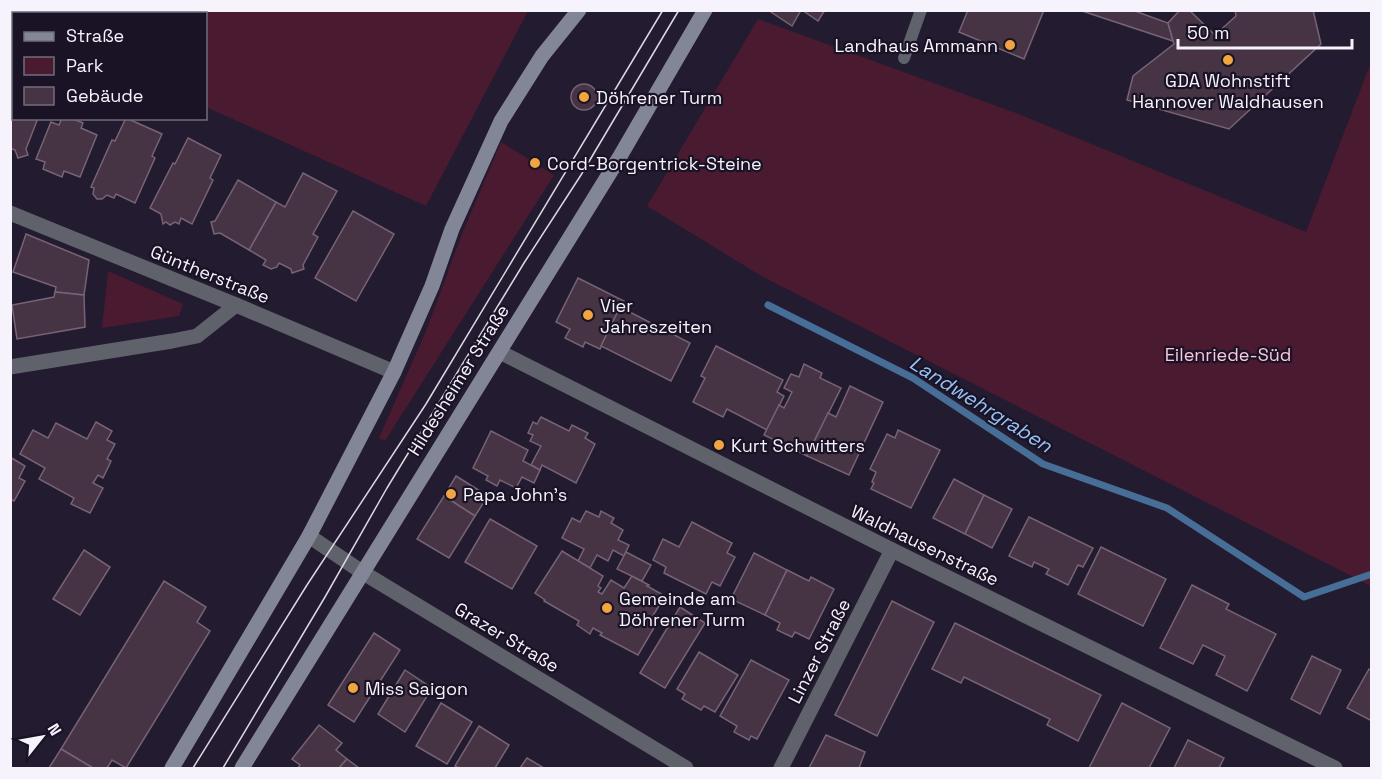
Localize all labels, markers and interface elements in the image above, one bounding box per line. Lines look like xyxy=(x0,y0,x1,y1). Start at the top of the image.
legend xyxy=(12,12,207,120)
scale bar xyxy=(1178,12,1352,50)
text: 50 m xyxy=(1187,21,1229,44)
text: Straße xyxy=(66,24,124,47)
place label: Landhaus Ammann xyxy=(834,34,998,57)
marker: Landhaus Ammann xyxy=(1003,38,1017,52)
marker: GDA Wohnstift Hannover Waldhausen xyxy=(1221,53,1235,67)
text: Park xyxy=(66,54,104,77)
place label: GDA Wohnstift Hannover Waldhausen xyxy=(1132,69,1324,113)
text: Gebäude xyxy=(66,84,144,107)
place label: Döhrener Turm xyxy=(596,86,722,109)
marker: Döhrener Turm xyxy=(577,90,591,104)
place label: Cord-Borgentrick-Steine xyxy=(547,152,762,175)
marker: Cord-Borgentrick-Steine xyxy=(528,156,542,170)
street label: Güntherstraße xyxy=(147,240,273,308)
place label: Vier Jahreszeiten xyxy=(600,294,712,338)
street label: Hildesheimer Straße xyxy=(402,300,514,460)
marker: Vier Jahreszeiten xyxy=(581,308,595,322)
park label: Eilenriede-Süd xyxy=(1165,343,1291,366)
water label: Landwehrgraben xyxy=(905,350,1058,459)
place label: Kurt Schwitters xyxy=(731,434,865,457)
marker: Kurt Schwitters xyxy=(712,438,726,452)
place label: Papa John's xyxy=(463,483,567,506)
marker: Papa John's xyxy=(444,487,458,501)
street label: Waldhausenstraße xyxy=(847,499,1003,591)
place label: Gemeinde am Döhrener Turm xyxy=(619,587,745,631)
street label: Linzer Straße xyxy=(783,595,855,707)
street label: Grazer Straße xyxy=(451,597,563,677)
marker: Gemeinde am Döhrener Turm xyxy=(600,601,614,615)
place label: Miss Saigon xyxy=(365,677,468,700)
marker: Miss Saigon xyxy=(346,681,360,695)
north arrow xyxy=(12,707,72,767)
text: N xyxy=(43,720,66,740)

